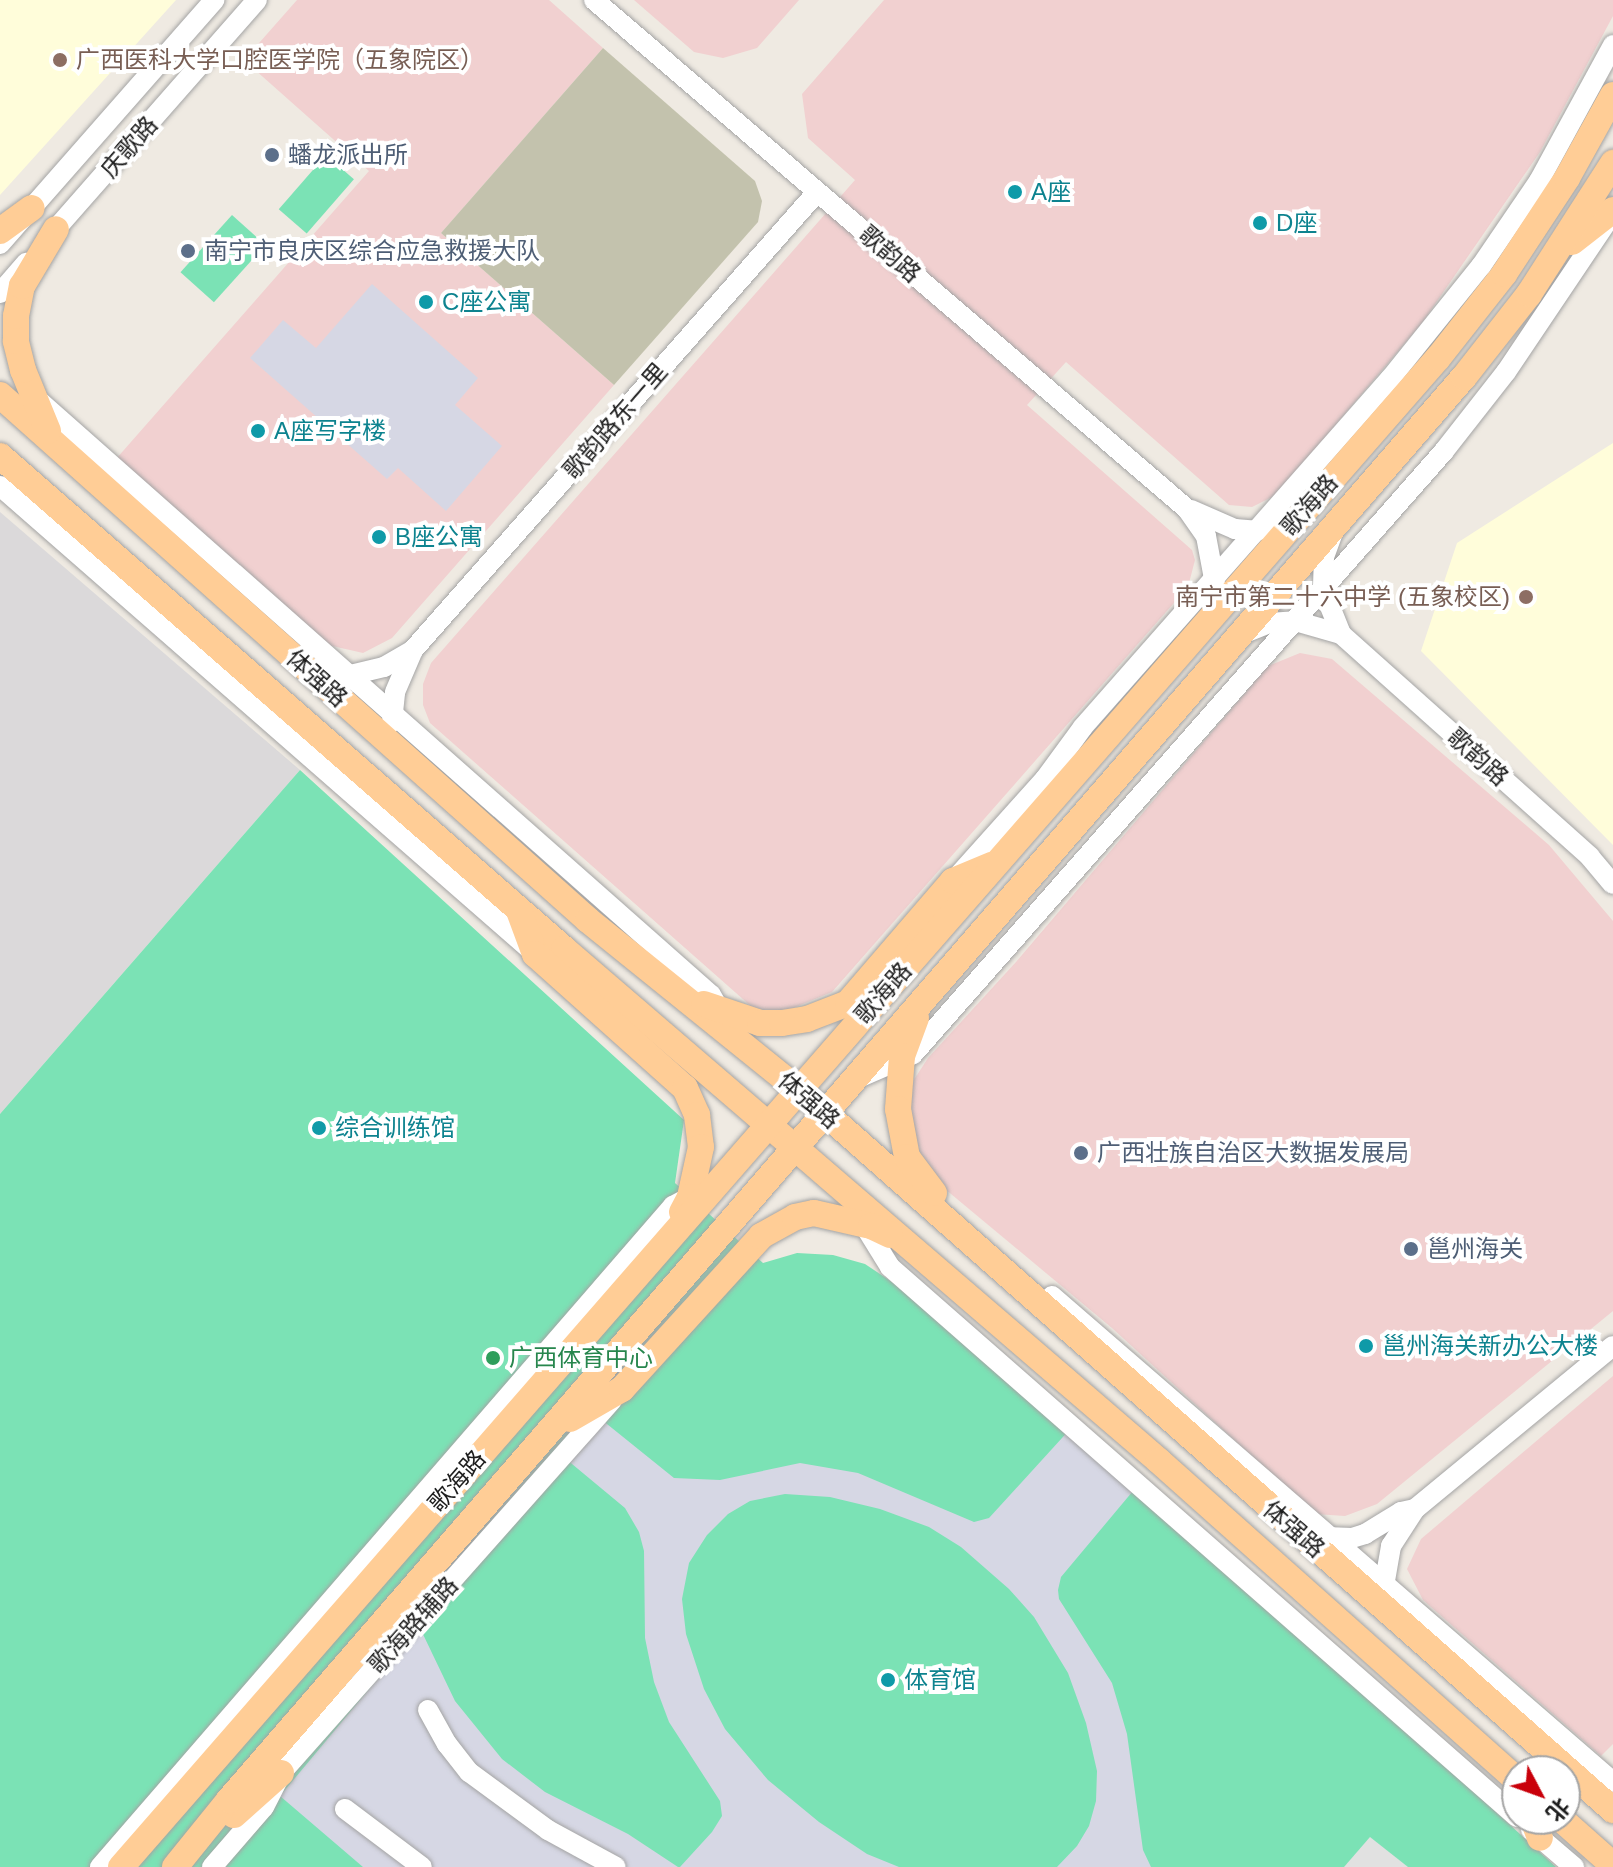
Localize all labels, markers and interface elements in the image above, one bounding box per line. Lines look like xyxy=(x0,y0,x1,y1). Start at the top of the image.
place label: 广西医科大学口腔医学院（五象院区） xyxy=(76,46,484,74)
marker: 广西医科大学口腔医学院（五象院区） xyxy=(51,51,69,69)
street label: 庆歌路 xyxy=(95,110,163,184)
place label: 蟠龙派出所 xyxy=(288,141,408,169)
marker: 蟠龙派出所 xyxy=(263,146,281,164)
place label: A座 xyxy=(1031,178,1071,206)
marker: A座 xyxy=(1006,183,1024,201)
place label: D座 xyxy=(1276,209,1317,237)
marker: D座 xyxy=(1251,214,1269,232)
street label: 歌韵路 xyxy=(853,220,927,288)
place label: 南宁市良庆区综合应急救援大队 xyxy=(204,237,540,265)
marker: 南宁市良庆区综合应急救援大队 xyxy=(179,242,197,260)
place label: C座公寓 xyxy=(442,288,531,316)
marker: C座公寓 xyxy=(417,293,435,311)
street label: 歌韵路东一里 xyxy=(557,357,673,485)
place label: A座写字楼 xyxy=(274,417,386,445)
marker: A座写字楼 xyxy=(249,422,267,440)
street label: 歌海路 xyxy=(1275,468,1343,542)
place label: B座公寓 xyxy=(395,523,483,551)
marker: B座公寓 xyxy=(370,528,388,546)
place label: 南宁市第二十六中学 (五象校区) xyxy=(1175,583,1510,611)
marker: 南宁市第二十六中学 (五象校区) xyxy=(1517,588,1535,606)
street label: 体强路 xyxy=(281,643,353,713)
street label: 歌韵路 xyxy=(1442,722,1514,792)
street label: 歌海路 xyxy=(849,956,917,1030)
street label: 体强路 xyxy=(772,1066,846,1134)
place label: 综合训练馆 xyxy=(335,1114,455,1142)
marker: 综合训练馆 xyxy=(310,1119,328,1137)
place label: 广西壮族自治区大数据发展局 xyxy=(1097,1139,1409,1167)
marker: 广西壮族自治区大数据发展局 xyxy=(1072,1144,1090,1162)
place label: 邕州海关 xyxy=(1427,1235,1523,1263)
marker: 邕州海关 xyxy=(1402,1240,1420,1258)
place label: 邕州海关新办公大楼 xyxy=(1382,1332,1598,1360)
marker: 邕州海关新办公大楼 xyxy=(1357,1337,1375,1355)
place label: 广西体育中心 xyxy=(509,1344,653,1372)
marker: 广西体育中心 xyxy=(484,1349,502,1367)
street label: 歌海路 xyxy=(423,1444,491,1518)
street label: 体强路 xyxy=(1257,1495,1331,1563)
street label: 歌海路辅路 xyxy=(362,1571,464,1679)
place label: 体育馆 xyxy=(904,1666,976,1694)
marker: 体育馆 xyxy=(879,1671,897,1689)
north arrow xyxy=(1501,1755,1581,1835)
text: 北 xyxy=(1541,1793,1575,1826)

